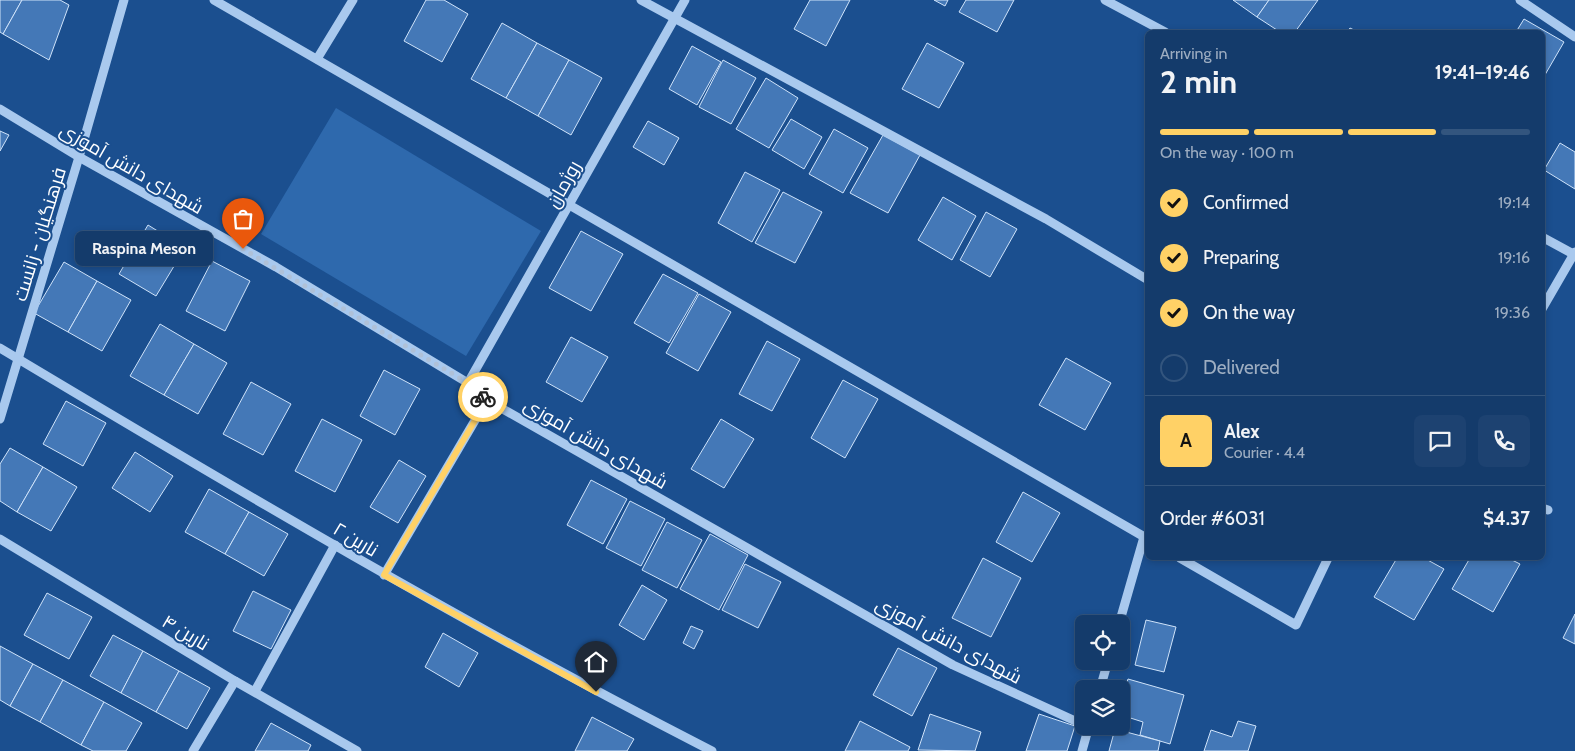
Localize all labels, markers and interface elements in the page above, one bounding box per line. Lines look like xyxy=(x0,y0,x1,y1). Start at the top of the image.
text: Arriving in xyxy=(1160,44,1227,63)
text: 19:41–19:46 xyxy=(1435,61,1530,84)
text: 2 min xyxy=(1160,62,1237,101)
street label: شهدای دانش آموزی xyxy=(56,118,208,219)
text: On the way · 100 m xyxy=(1160,143,1294,162)
street label: روژمان xyxy=(541,156,586,212)
street label: فرهنگیان - زانست xyxy=(8,164,71,304)
icon: check xyxy=(1160,189,1188,217)
text: Confirmed xyxy=(1203,191,1289,214)
text: 19:14 xyxy=(1498,193,1530,212)
pin xyxy=(222,198,264,249)
icon: bag xyxy=(229,205,257,233)
callout: Raspina Meson xyxy=(76,232,213,266)
text: Raspina Meson xyxy=(92,239,196,258)
icon: check xyxy=(1160,244,1188,272)
text: Preparing xyxy=(1203,246,1279,269)
text: 19:16 xyxy=(1498,248,1530,267)
icon: check xyxy=(1160,299,1188,327)
text: On the way xyxy=(1203,301,1295,324)
text: 19:36 xyxy=(1495,303,1530,322)
text: Delivered xyxy=(1203,356,1280,379)
courier xyxy=(458,372,508,422)
icon: bike xyxy=(469,383,497,411)
street label: شهدای دانش آموزی xyxy=(520,393,672,494)
button: chat xyxy=(1414,415,1466,467)
button: phone xyxy=(1478,415,1530,467)
text: Alex xyxy=(1224,420,1260,443)
text: A xyxy=(1180,429,1192,452)
text: Courier · 4.4 xyxy=(1224,443,1305,462)
text: Order #6031 xyxy=(1160,507,1265,530)
text: $4.37 xyxy=(1483,507,1530,530)
street label: نارین ۲ xyxy=(329,517,382,562)
street label: شهدای دانش آموزی xyxy=(872,592,1026,689)
street label: نارین ۴ xyxy=(158,609,213,655)
map controls xyxy=(1075,615,1130,735)
button: locate xyxy=(1075,615,1130,670)
pin xyxy=(575,641,617,692)
icon: home xyxy=(582,648,610,676)
button: layers xyxy=(1075,680,1130,735)

